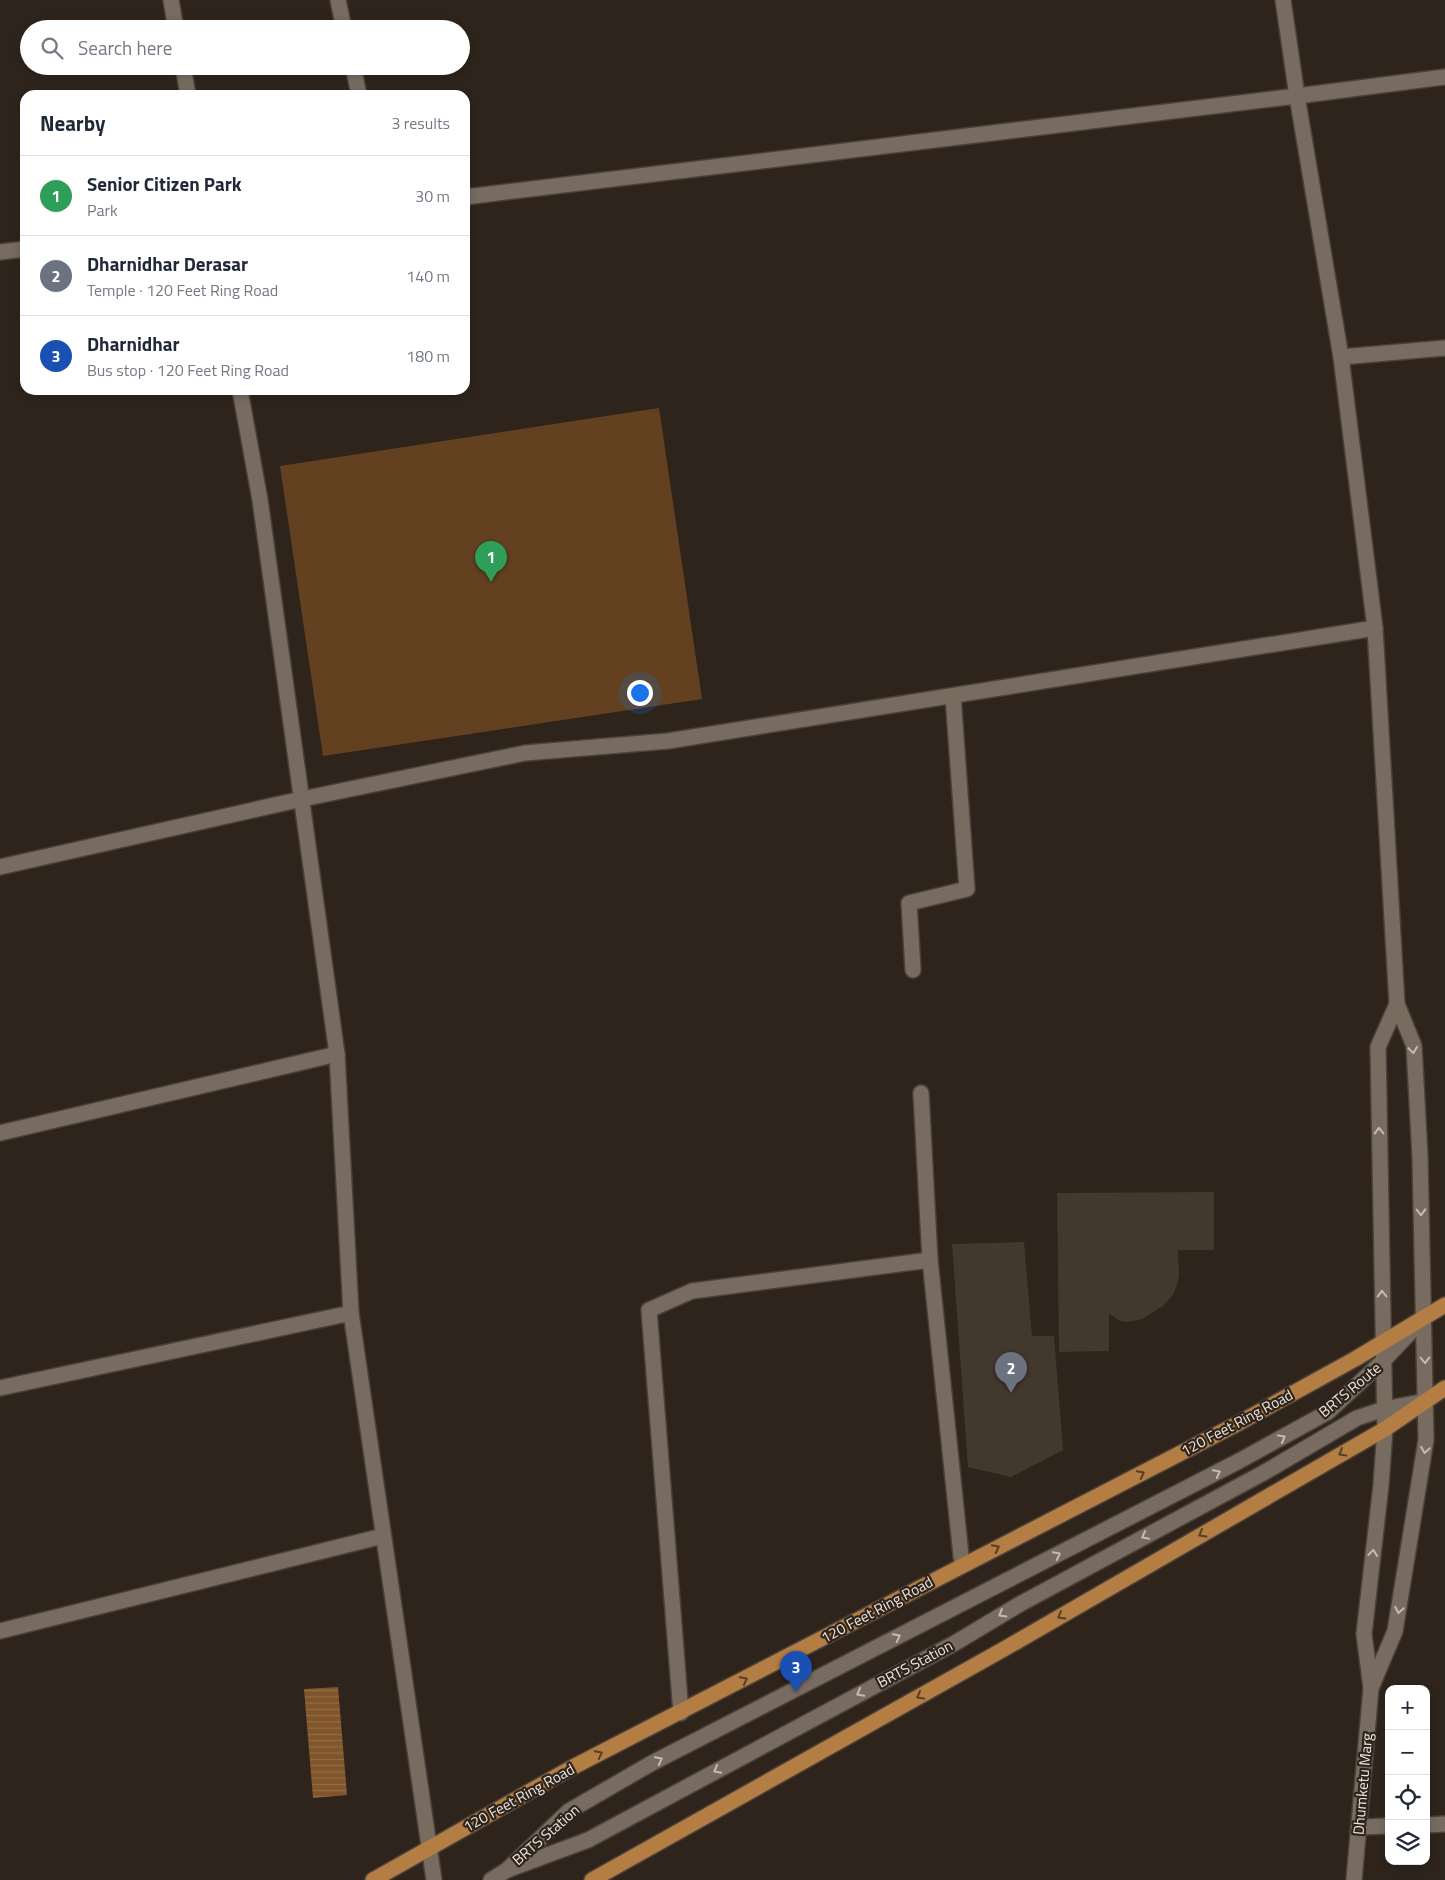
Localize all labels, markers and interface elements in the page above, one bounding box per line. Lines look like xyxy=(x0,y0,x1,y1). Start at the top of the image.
search box xyxy=(20,20,470,75)
text: Search here xyxy=(78,33,172,62)
icon: search xyxy=(38,34,66,62)
text: Nearby xyxy=(40,107,105,139)
text: 3 results xyxy=(391,111,450,135)
text: Senior Citizen Park xyxy=(87,169,242,198)
text: 1 xyxy=(52,184,60,208)
text: 30 m xyxy=(415,184,450,208)
text: Park xyxy=(87,198,118,222)
text: Dharnidhar Derasar xyxy=(87,249,248,278)
text: 2 xyxy=(52,264,60,288)
text: 140 m xyxy=(406,264,450,288)
text: Temple · 120 Feet Ring Road xyxy=(87,278,278,302)
text: Dharnidhar xyxy=(87,329,180,358)
text: 3 xyxy=(52,344,60,368)
text: 180 m xyxy=(406,344,450,368)
text: Bus stop · 120 Feet Ring Road xyxy=(87,358,289,382)
pin: 1 xyxy=(475,541,507,582)
your location xyxy=(627,680,653,706)
one-way arrow xyxy=(1408,1045,1418,1054)
one-way arrow xyxy=(1374,1127,1385,1135)
one-way arrow xyxy=(1416,1208,1426,1216)
one-way arrow xyxy=(1377,1289,1387,1297)
pin: 2 xyxy=(995,1352,1027,1393)
one-way arrow xyxy=(1419,1356,1430,1364)
street label: BRTS Route xyxy=(1313,1357,1386,1423)
street label: 120 Feet Ring Road xyxy=(1177,1383,1297,1462)
one-way arrow xyxy=(1276,1434,1285,1444)
one-way arrow xyxy=(1339,1446,1348,1456)
one-way arrow xyxy=(1420,1446,1431,1454)
one-way arrow xyxy=(1212,1469,1221,1479)
one-way arrow xyxy=(1136,1470,1145,1480)
one-way arrow xyxy=(1198,1528,1207,1538)
one-way arrow xyxy=(1141,1530,1150,1540)
one-way arrow xyxy=(991,1544,1000,1554)
one-way arrow xyxy=(1367,1549,1378,1557)
one-way arrow xyxy=(1051,1551,1060,1561)
street label: 120 Feet Ring Road xyxy=(817,1570,937,1649)
one-way arrow xyxy=(1394,1606,1404,1614)
one-way arrow xyxy=(999,1608,1008,1618)
one-way arrow xyxy=(1058,1609,1067,1619)
one-way arrow xyxy=(891,1633,900,1643)
street label: BRTS Station xyxy=(873,1634,957,1693)
pin: 3 xyxy=(780,1651,812,1692)
one-way arrow xyxy=(738,1676,747,1686)
map controls xyxy=(1385,1685,1430,1865)
button: + xyxy=(1385,1685,1430,1730)
one-way arrow xyxy=(857,1687,866,1697)
one-way arrow xyxy=(916,1690,925,1700)
button: − xyxy=(1385,1730,1430,1775)
street label: Dhumketu Marg xyxy=(1347,1732,1378,1836)
one-way arrow xyxy=(594,1750,603,1760)
one-way arrow xyxy=(654,1756,663,1766)
street label: 120 Feet Ring Road xyxy=(459,1757,578,1838)
one-way arrow xyxy=(713,1764,722,1774)
button: locate xyxy=(1385,1775,1430,1820)
street label: BRTS Station xyxy=(507,1799,585,1871)
button: layers xyxy=(1385,1820,1430,1865)

